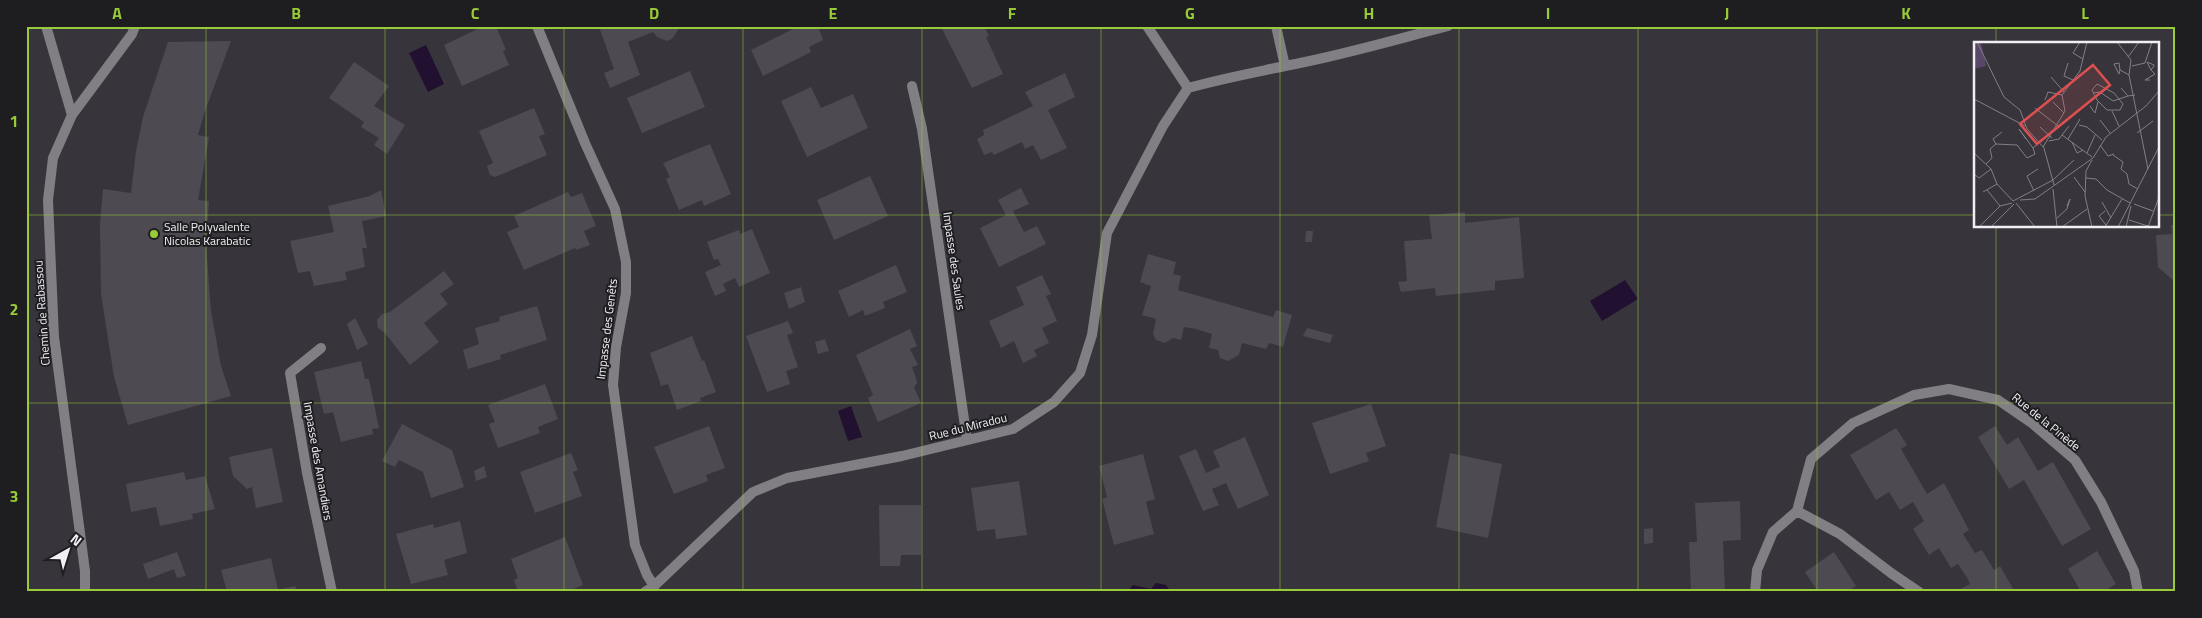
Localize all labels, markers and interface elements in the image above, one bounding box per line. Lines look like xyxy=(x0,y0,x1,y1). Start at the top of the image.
text: A xyxy=(112,1,122,25)
text: B xyxy=(291,1,301,25)
text: C xyxy=(471,1,480,25)
text: D xyxy=(649,1,659,25)
text: E xyxy=(829,1,838,25)
text: F xyxy=(1008,1,1017,25)
text: G xyxy=(1185,1,1195,25)
text: H xyxy=(1364,1,1374,25)
text: I xyxy=(1546,1,1550,25)
text: J xyxy=(1725,1,1729,25)
text: K xyxy=(1901,1,1911,25)
text: L xyxy=(2081,1,2089,25)
inset map xyxy=(1974,42,2160,228)
text: 1 xyxy=(10,109,18,133)
street label: Impasse des Saules xyxy=(938,211,971,312)
place label: Salle Polyvalente Nicolas Karabatic xyxy=(164,217,251,250)
marker: Salle Polyvalente Nicolas Karabatic xyxy=(148,228,160,240)
street label: Chemin de Rabassou xyxy=(28,260,55,366)
street label: Impasse des Genêts xyxy=(591,277,622,380)
text: 2 xyxy=(10,297,18,321)
street label: Rue de la Pinède xyxy=(2008,388,2085,455)
street label: Impasse des Amandiers xyxy=(299,400,338,522)
street label: Rue du Miradou xyxy=(927,408,1009,445)
text: 3 xyxy=(10,484,18,508)
north arrow xyxy=(42,526,92,576)
text: N xyxy=(66,528,87,551)

